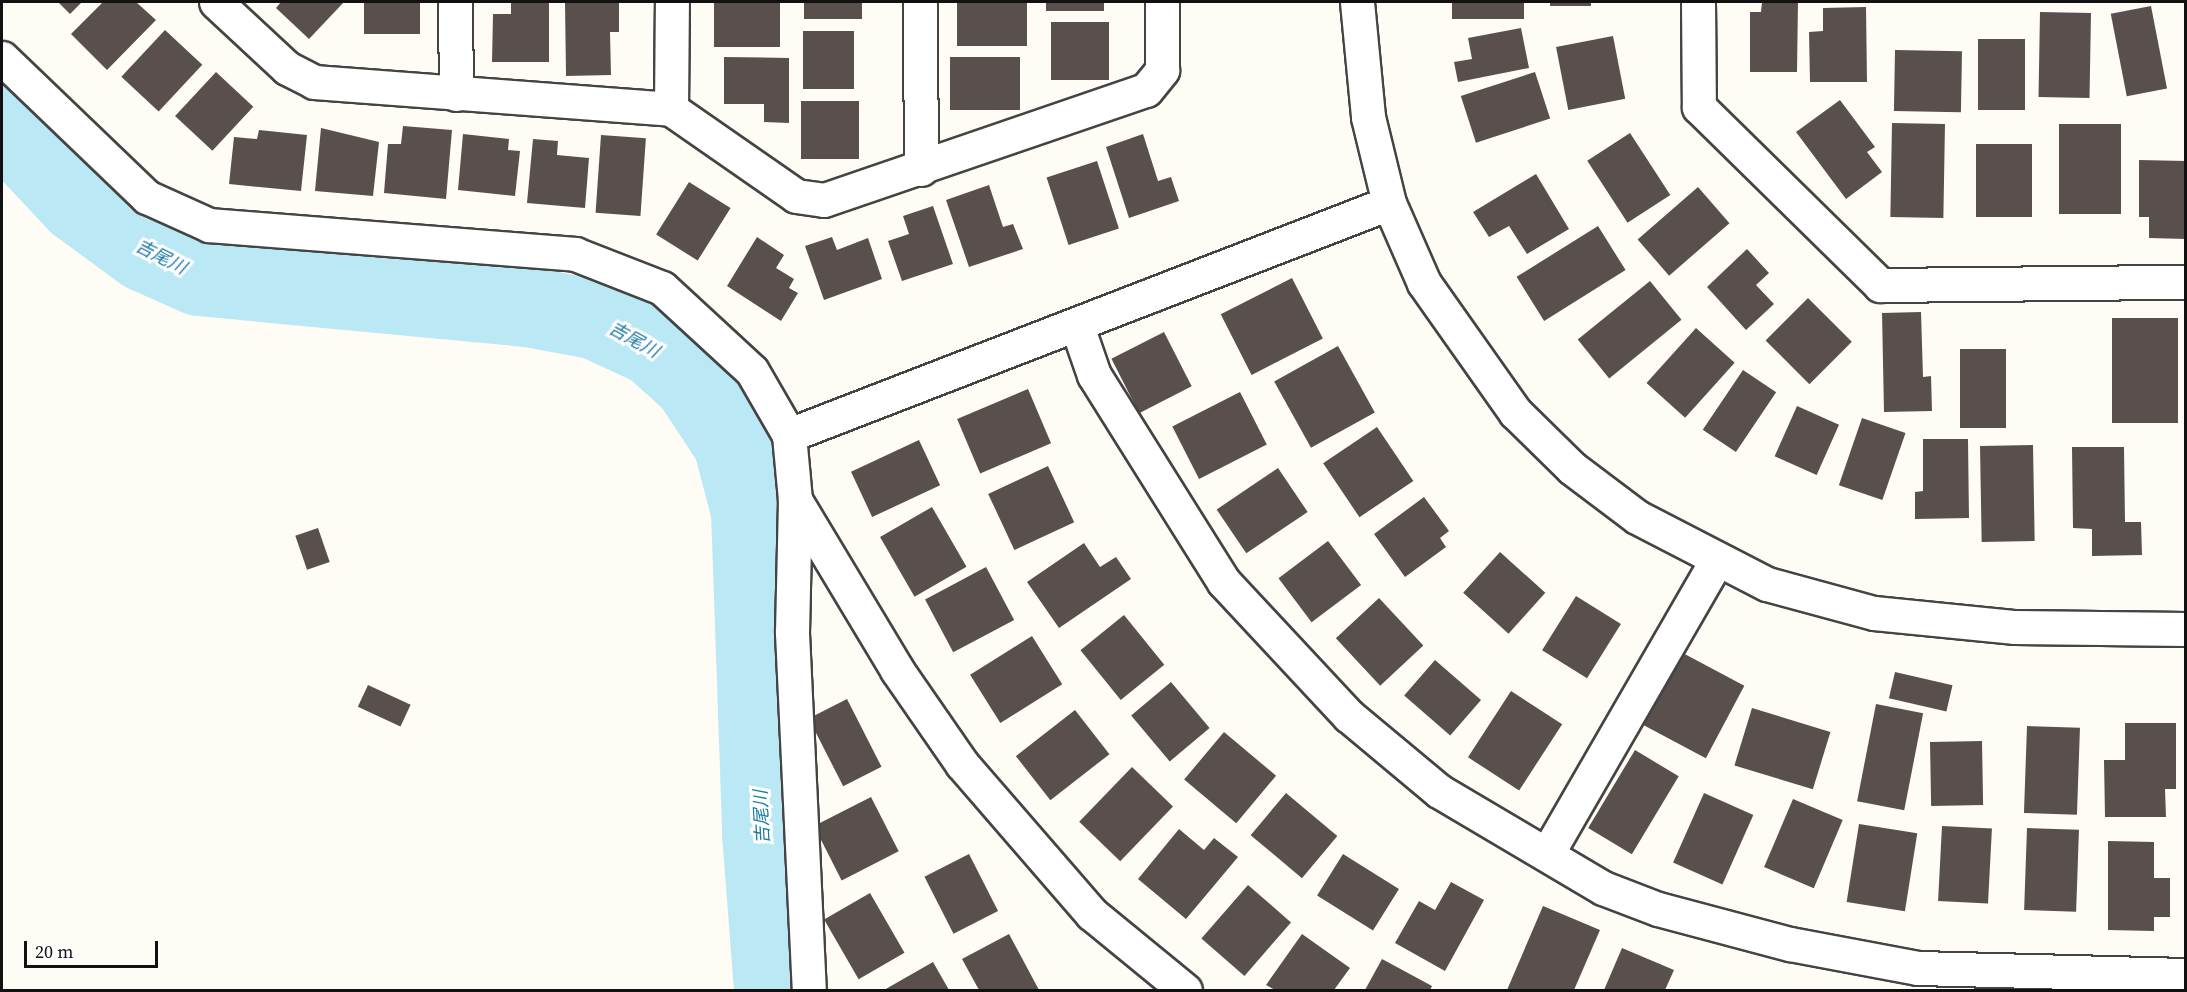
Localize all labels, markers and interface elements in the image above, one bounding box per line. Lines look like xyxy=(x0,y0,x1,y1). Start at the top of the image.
water label: 吉尾川 xyxy=(132,235,190,279)
water label: 吉尾川 xyxy=(605,317,663,363)
water label: 吉尾川 xyxy=(750,789,774,845)
scale bar xyxy=(27,929,160,967)
text: 20 m xyxy=(35,939,73,964)

